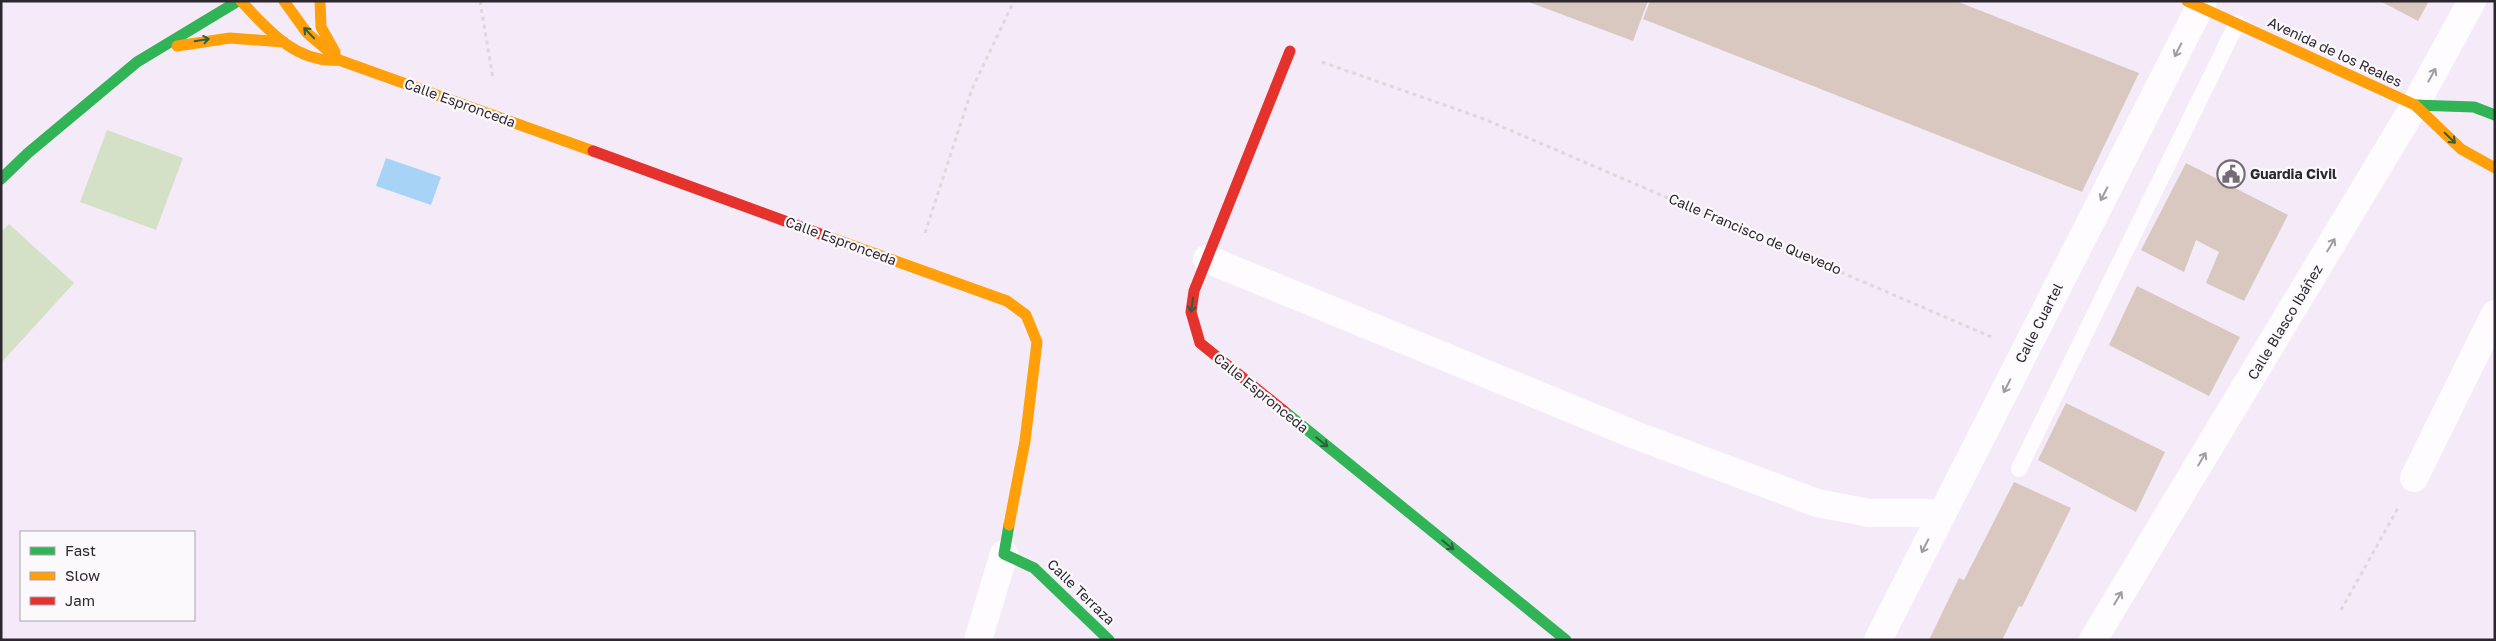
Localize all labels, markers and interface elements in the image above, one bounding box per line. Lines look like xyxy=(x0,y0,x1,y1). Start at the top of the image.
street label: Avenida de los Reales xyxy=(2266,13,2405,90)
one-way arrow xyxy=(303,27,315,39)
one-way arrow xyxy=(194,35,210,45)
one-way arrow xyxy=(2173,42,2183,57)
one-way arrow xyxy=(2427,68,2437,82)
street label: Calle Espronceda xyxy=(402,75,518,131)
one-way arrow xyxy=(2444,132,2457,144)
public building icon: Guardia Civil xyxy=(2216,159,2246,189)
place label: Guardia Civil xyxy=(2250,165,2337,182)
one-way arrow xyxy=(2099,187,2109,202)
street label: Calle Francisco de Quevedo xyxy=(1666,189,1844,278)
street label: Calle Espronceda xyxy=(783,213,899,269)
one-way arrow xyxy=(2326,238,2336,252)
street label: Calle Blasco Ibáñez xyxy=(2243,261,2326,382)
street label: Calle Cuartel xyxy=(2011,280,2066,366)
one-way arrow xyxy=(1187,296,1197,312)
street label: Calle Espronceda xyxy=(1210,349,1312,436)
one-way arrow xyxy=(2002,378,2011,393)
one-way arrow xyxy=(1315,437,1328,448)
one-way arrow xyxy=(2198,452,2208,466)
legend xyxy=(20,531,195,621)
one-way arrow xyxy=(1442,539,1455,550)
one-way arrow xyxy=(1920,539,1930,554)
text: Fast xyxy=(65,541,96,559)
street label: Calle Terraza xyxy=(1044,555,1119,628)
text: Slow xyxy=(65,566,100,584)
text: Jam xyxy=(65,591,95,609)
one-way arrow xyxy=(2114,591,2124,605)

